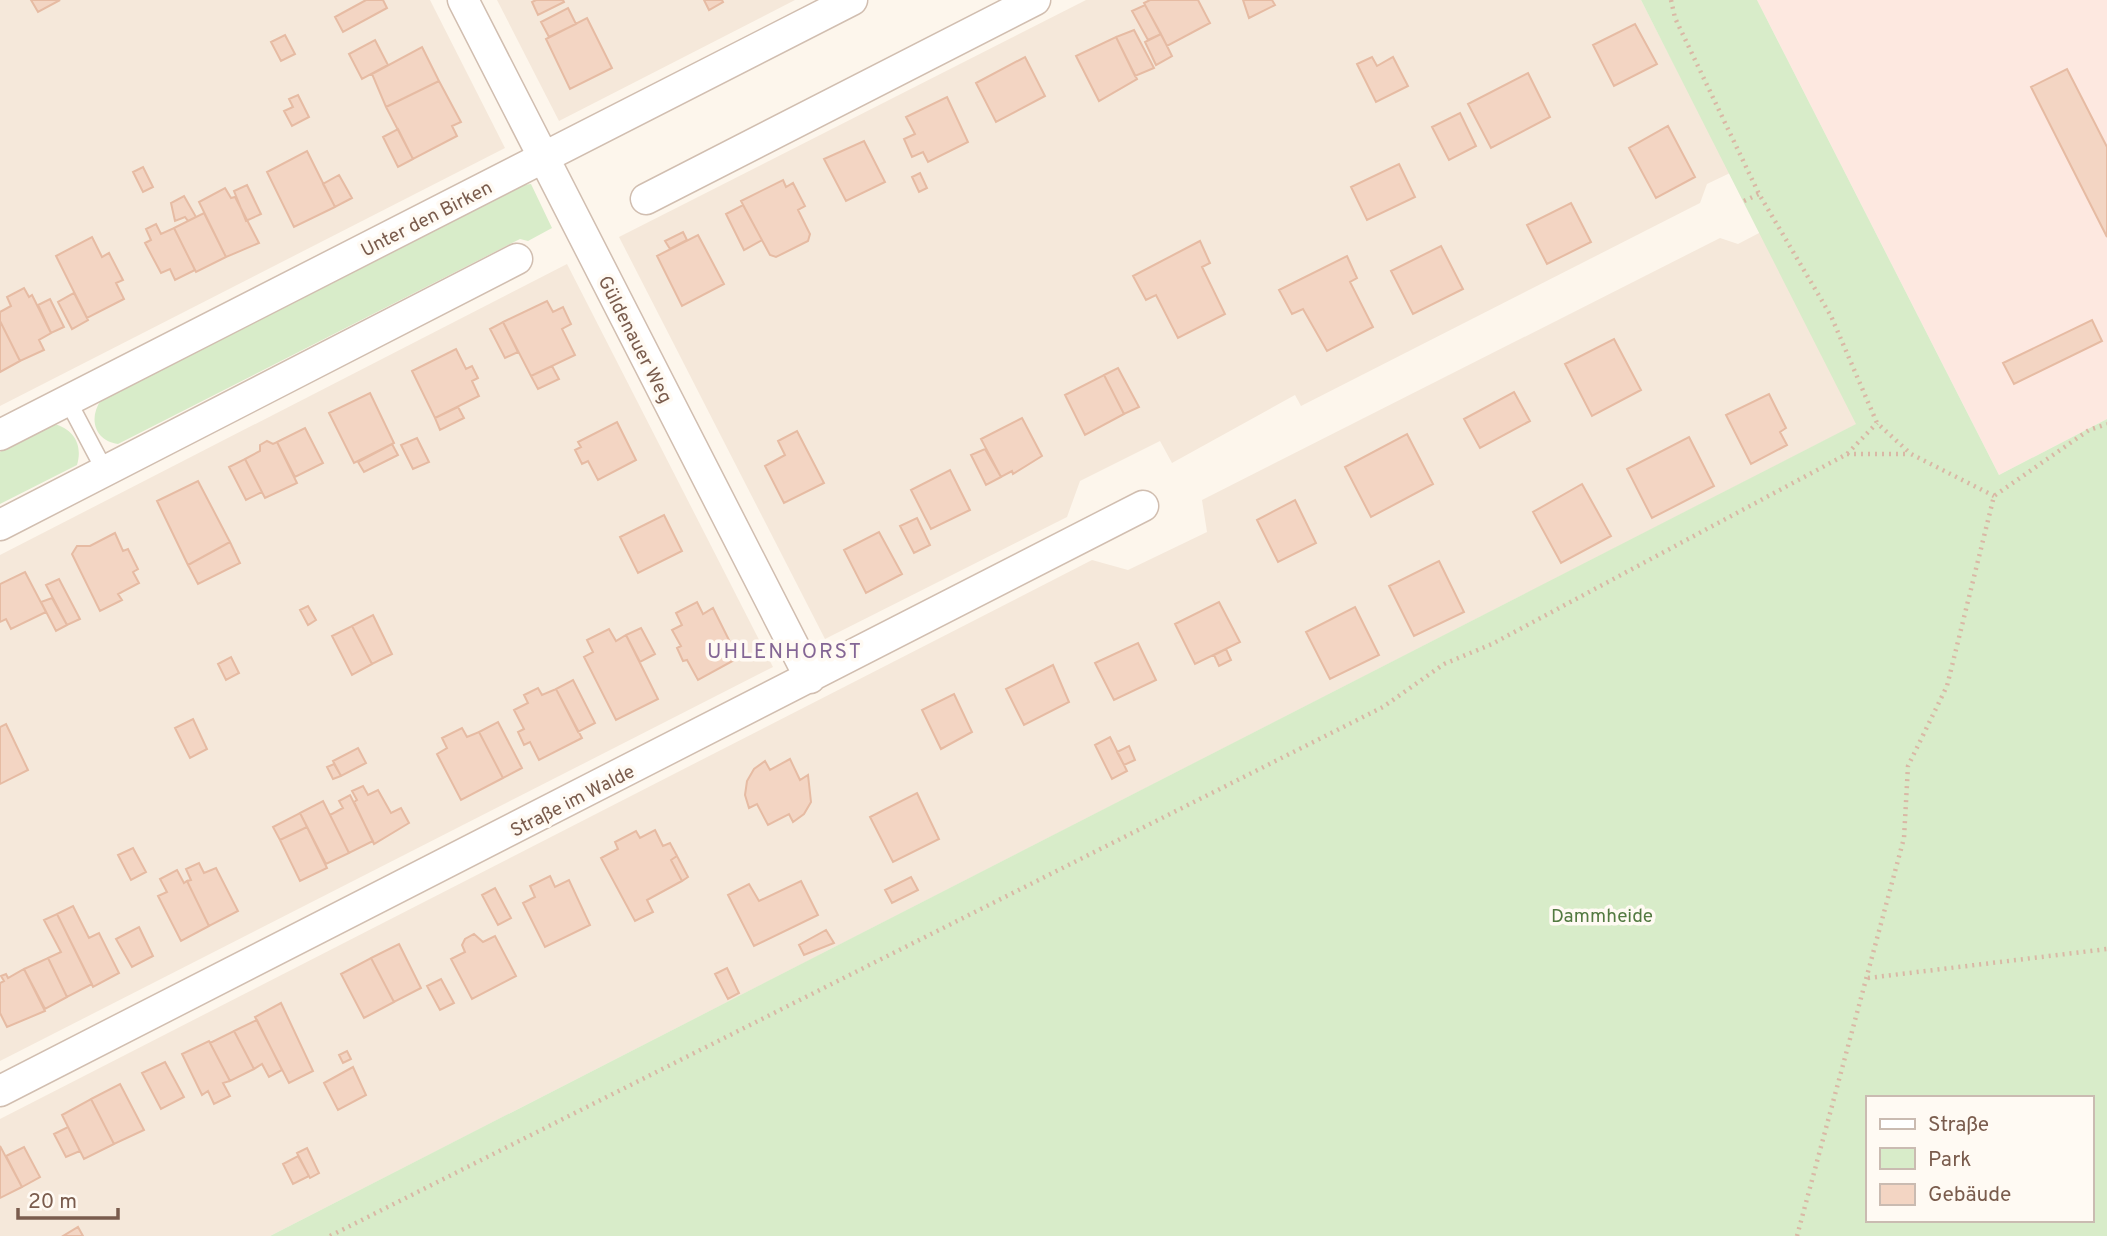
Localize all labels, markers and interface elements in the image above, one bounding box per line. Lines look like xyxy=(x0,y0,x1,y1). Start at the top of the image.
street label: Unter den Birken xyxy=(357,176,497,263)
street label: Güldenauer Weg xyxy=(592,272,677,408)
district label: UHLENHORST xyxy=(707,639,863,666)
street label: Straße im Walde xyxy=(507,760,639,843)
park label: Dammheide xyxy=(1551,905,1653,929)
legend xyxy=(1866,1096,2093,1222)
text: Straße xyxy=(1928,1112,1989,1139)
text: Park xyxy=(1928,1147,1971,1174)
scale bar xyxy=(18,1176,117,1220)
text: Gebäude xyxy=(1928,1182,2011,1209)
text: 20 m xyxy=(28,1189,77,1216)

